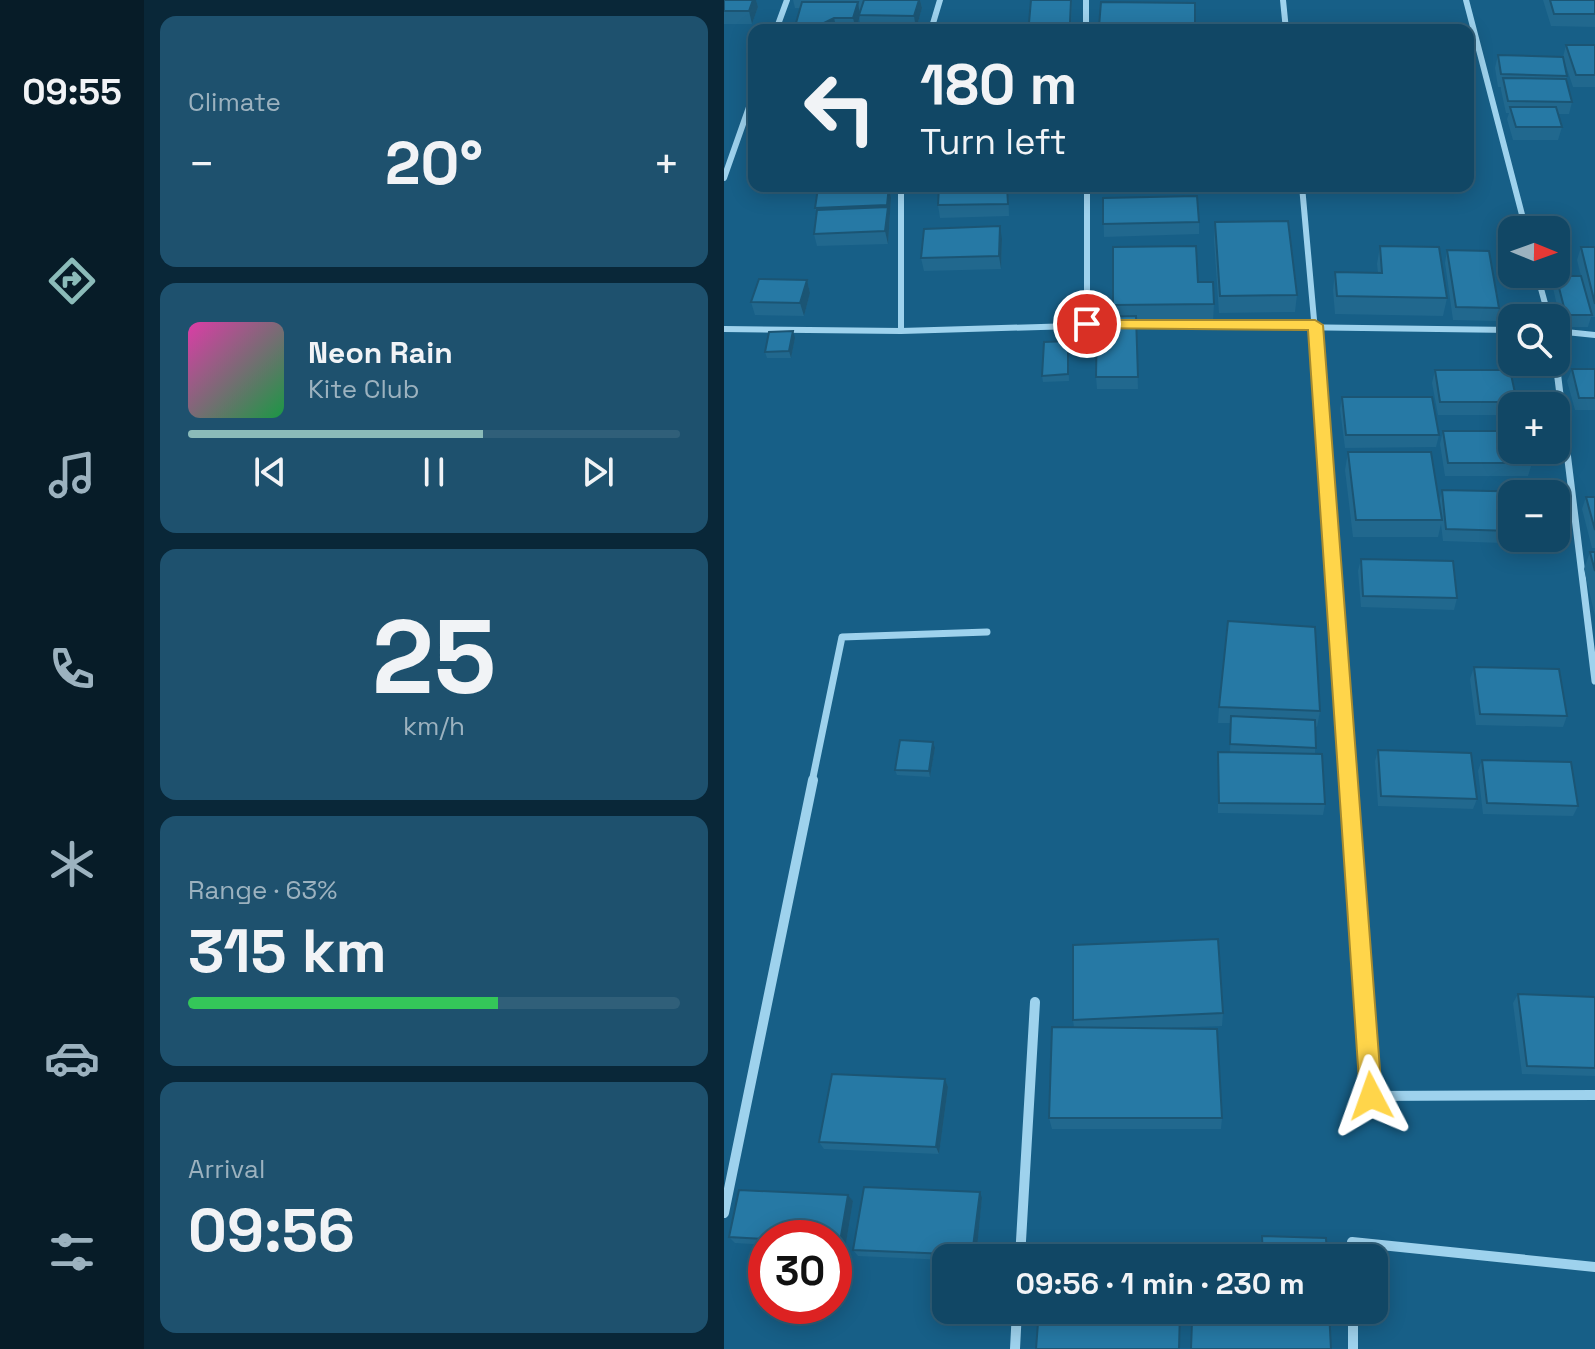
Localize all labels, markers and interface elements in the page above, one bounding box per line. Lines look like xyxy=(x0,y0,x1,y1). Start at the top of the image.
text: 180 m xyxy=(920,49,1077,120)
icon: left xyxy=(788,56,892,160)
text: 09:55 xyxy=(22,69,122,115)
text: Climate xyxy=(188,85,281,119)
text: Turn left xyxy=(920,119,1067,165)
text: 20° xyxy=(385,125,483,202)
text: − xyxy=(188,136,215,192)
text: + xyxy=(653,136,680,192)
north arrow xyxy=(1498,216,1570,288)
map controls xyxy=(1498,216,1570,552)
icon: directions xyxy=(44,253,100,309)
pin xyxy=(1053,290,1121,358)
icon: arrive xyxy=(1065,302,1109,346)
button: search xyxy=(1498,304,1570,376)
text: Neon Rain xyxy=(308,333,453,372)
text: Kite Club xyxy=(308,372,420,406)
button: + xyxy=(1498,392,1570,464)
icon: music xyxy=(44,447,100,503)
icon: previous xyxy=(248,450,292,494)
icon: pause xyxy=(412,450,456,494)
icon: next xyxy=(576,450,620,494)
button: − xyxy=(1498,480,1570,552)
text: 25 xyxy=(372,591,496,723)
icon: phone xyxy=(44,641,100,697)
text: km/h xyxy=(403,709,465,743)
icon: climate xyxy=(44,836,100,892)
text: Range · 63% xyxy=(188,873,337,907)
text: 315 km xyxy=(188,913,387,990)
icon: car xyxy=(44,1030,100,1086)
position arrow xyxy=(1329,1054,1413,1138)
text: Arrival xyxy=(188,1152,265,1186)
text: 09:56 xyxy=(188,1192,355,1269)
speed limit sign: 30 xyxy=(748,1220,852,1324)
icon: filters xyxy=(44,1224,100,1280)
text: 09:56 · 1 min · 230 m xyxy=(1015,1264,1305,1303)

